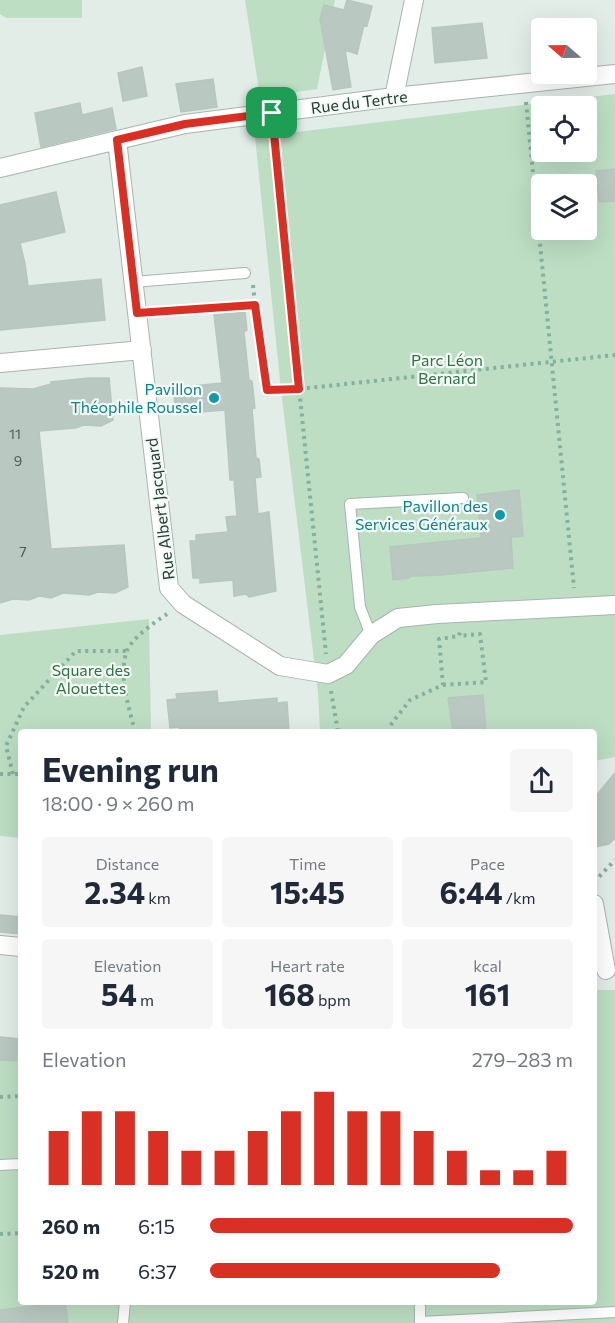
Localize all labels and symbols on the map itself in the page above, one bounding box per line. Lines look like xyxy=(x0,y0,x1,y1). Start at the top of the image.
north arrow xyxy=(531,18,597,84)
street label: Rue du Tertre xyxy=(310,86,408,117)
pin xyxy=(246,87,297,138)
park label: Parc Léon Bernard xyxy=(411,350,483,387)
place label: Pavillon Théophile Roussel xyxy=(71,379,202,416)
marker: Pavillon Théophile Roussel xyxy=(207,391,221,405)
house number: 11 xyxy=(9,425,21,442)
street label: Rue Albert Jacquard xyxy=(141,437,178,581)
house number: 9 xyxy=(14,452,22,469)
place label: Pavillon des Services Généraux xyxy=(355,496,488,533)
marker: Pavillon des Services Généraux xyxy=(493,508,507,522)
house number: 7 xyxy=(19,543,27,560)
park label: Square des Alouettes xyxy=(52,660,130,697)

